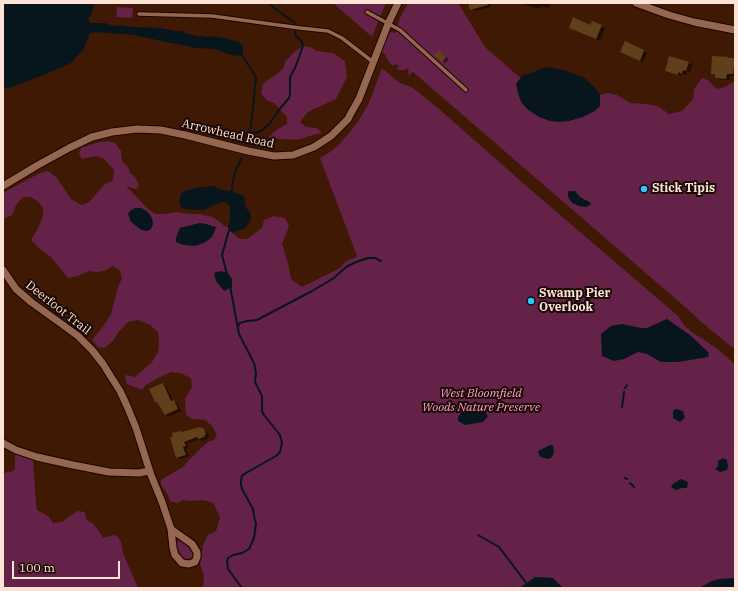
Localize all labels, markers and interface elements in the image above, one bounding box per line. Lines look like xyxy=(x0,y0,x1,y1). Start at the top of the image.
street label: Arrowhead Road xyxy=(181,116,275,152)
place label: Stick Tipis xyxy=(652,182,715,196)
marker: Stick Tipis xyxy=(639,184,649,194)
street label: Deerfoot Trail xyxy=(23,278,93,338)
place label: Swamp Pier Overlook xyxy=(539,287,611,315)
marker: Swamp Pier Overlook xyxy=(526,296,536,306)
park label: West Bloomfield Woods Nature Preserve xyxy=(422,387,540,415)
scale bar xyxy=(14,553,122,579)
text: 100 m xyxy=(19,560,55,575)

